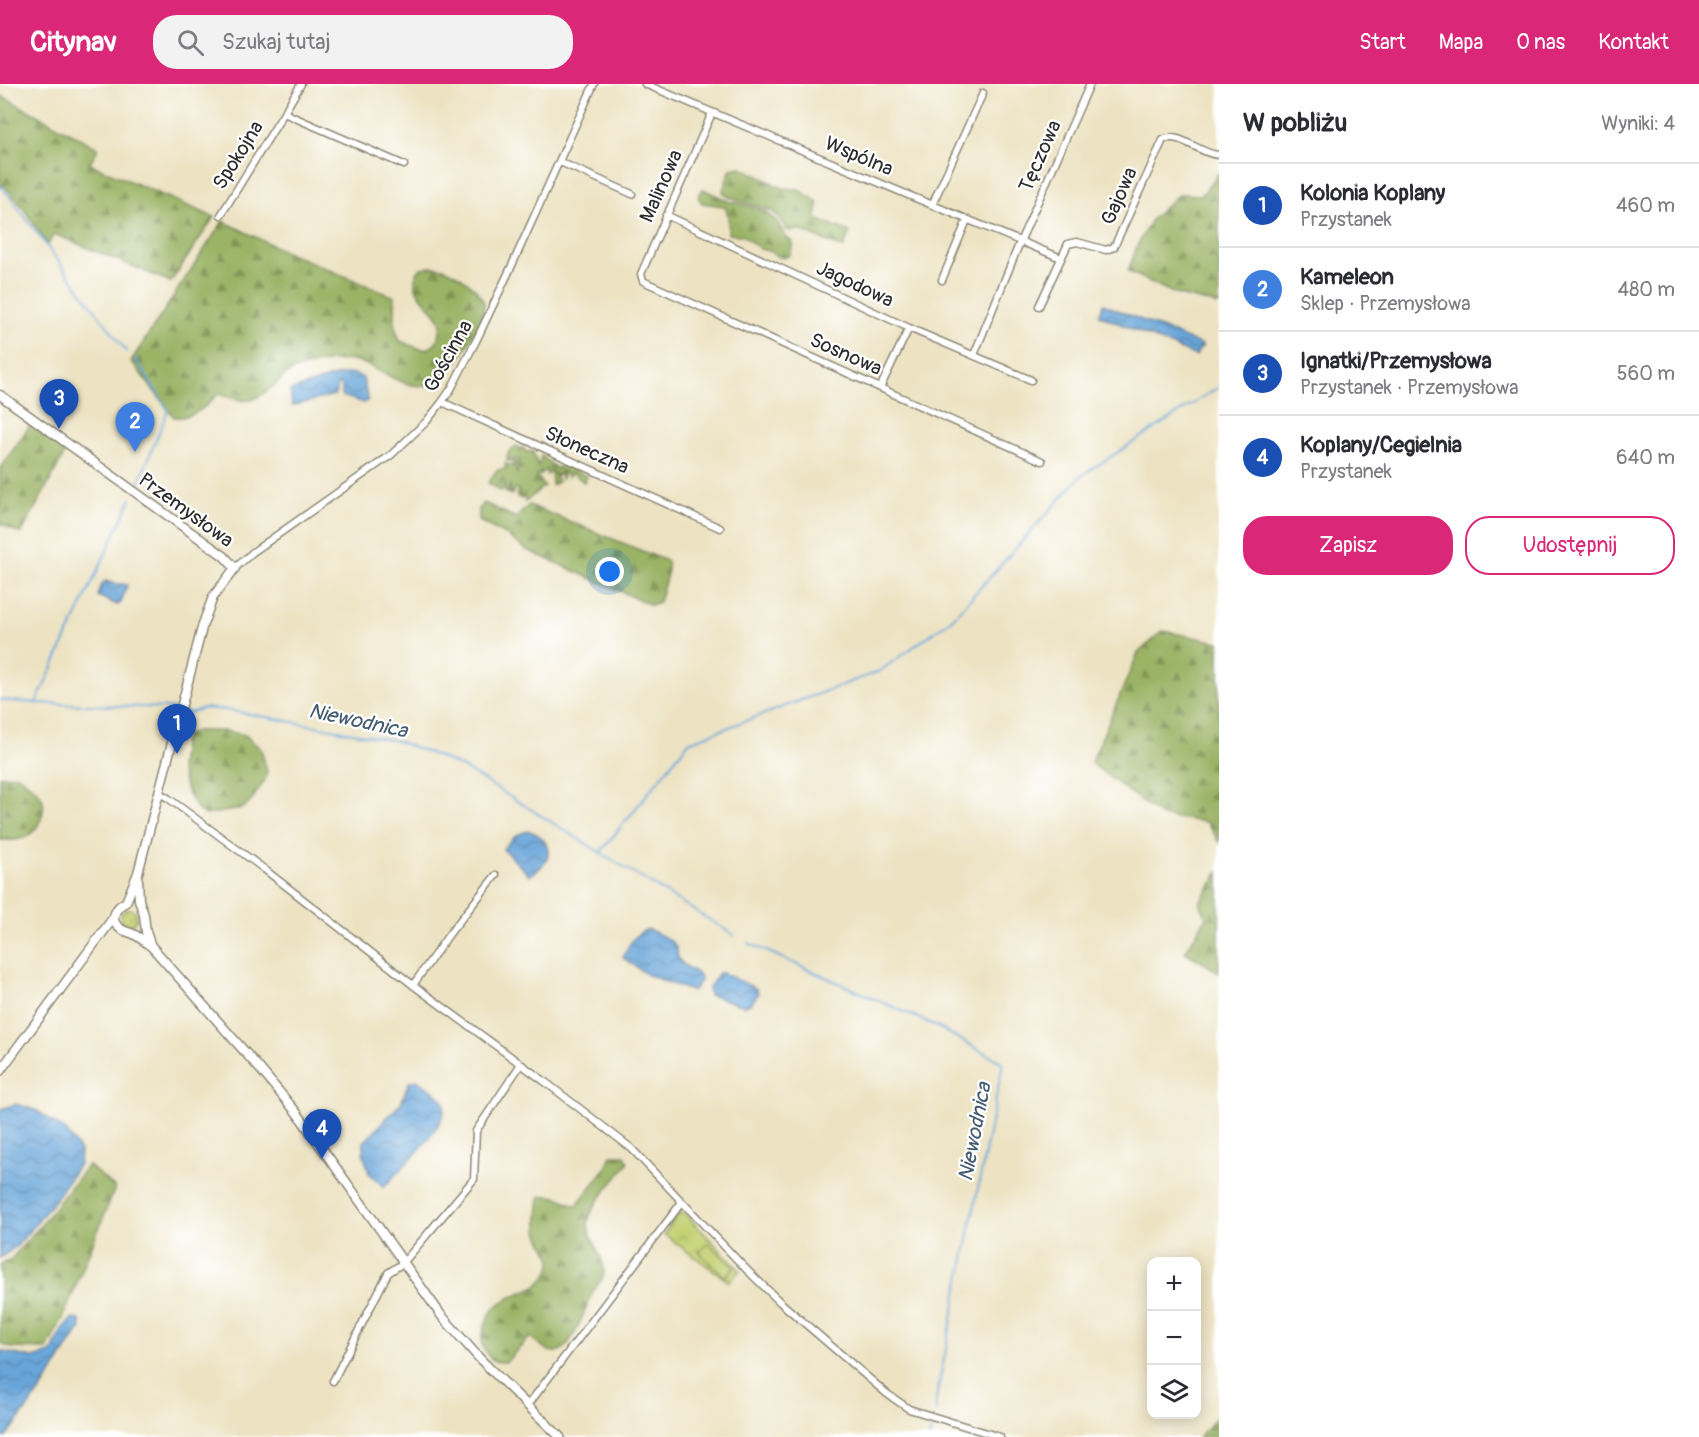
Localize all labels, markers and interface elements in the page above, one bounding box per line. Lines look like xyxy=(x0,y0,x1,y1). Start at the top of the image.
search box xyxy=(153,15,573,69)
text: Citynav xyxy=(30,25,117,60)
icon: search xyxy=(174,26,207,59)
text: Szukaj tutaj xyxy=(222,28,331,56)
text: Start xyxy=(1359,29,1406,56)
text: Mapa xyxy=(1439,29,1483,56)
text: O nas xyxy=(1516,29,1565,56)
text: Kontakt xyxy=(1598,29,1669,56)
text: W pobliżu xyxy=(1243,107,1347,139)
text: Wyniki: 4 xyxy=(1601,111,1675,136)
street label: Spokojna xyxy=(207,116,269,194)
street label: Tęczowa xyxy=(1013,116,1067,196)
street label: Wspólna xyxy=(821,130,897,182)
street label: Malinowa xyxy=(634,146,688,226)
street label: Gajowa xyxy=(1095,163,1143,229)
text: Kolonia Koplany xyxy=(1300,179,1445,207)
text: 1 xyxy=(1259,193,1266,218)
text: 460 m xyxy=(1616,193,1675,218)
text: Przystanek xyxy=(1300,207,1392,232)
street label: Jagodowa xyxy=(812,255,898,313)
text: Kameleon xyxy=(1300,263,1394,291)
text: 2 xyxy=(1257,277,1268,302)
text: 480 m xyxy=(1618,277,1675,302)
text: Sklep · Przemysłowa xyxy=(1300,291,1471,316)
street label: Gościnna xyxy=(418,316,478,396)
street label: Sosnowa xyxy=(806,327,886,381)
text: Ignatki/Przemysłowa xyxy=(1300,347,1492,375)
text: 3 xyxy=(1257,361,1268,386)
text: 560 m xyxy=(1617,361,1675,386)
text: Przystanek · Przemysłowa xyxy=(1300,375,1518,400)
pin: 3 xyxy=(40,380,78,429)
pin: 2 xyxy=(116,402,154,452)
street label: Słoneczna xyxy=(541,420,633,480)
text: Koplany/Cegielnia xyxy=(1300,431,1462,459)
text: 4 xyxy=(1257,445,1268,470)
text: 640 m xyxy=(1616,445,1675,470)
text: Przystanek xyxy=(1300,459,1392,484)
street label: Przemysłowa xyxy=(134,467,238,553)
button: Zapisz xyxy=(1243,516,1453,575)
button: Udostępnij xyxy=(1465,516,1675,575)
your location xyxy=(595,557,624,586)
water label: Niewodnica xyxy=(306,697,411,745)
pin: 1 xyxy=(158,704,196,754)
water label: Niewodnica xyxy=(952,1079,998,1184)
pin: 4 xyxy=(302,1110,342,1159)
map controls xyxy=(1147,1257,1201,1419)
button: + xyxy=(1147,1257,1201,1311)
button: − xyxy=(1147,1311,1201,1365)
button: layers xyxy=(1147,1365,1201,1419)

